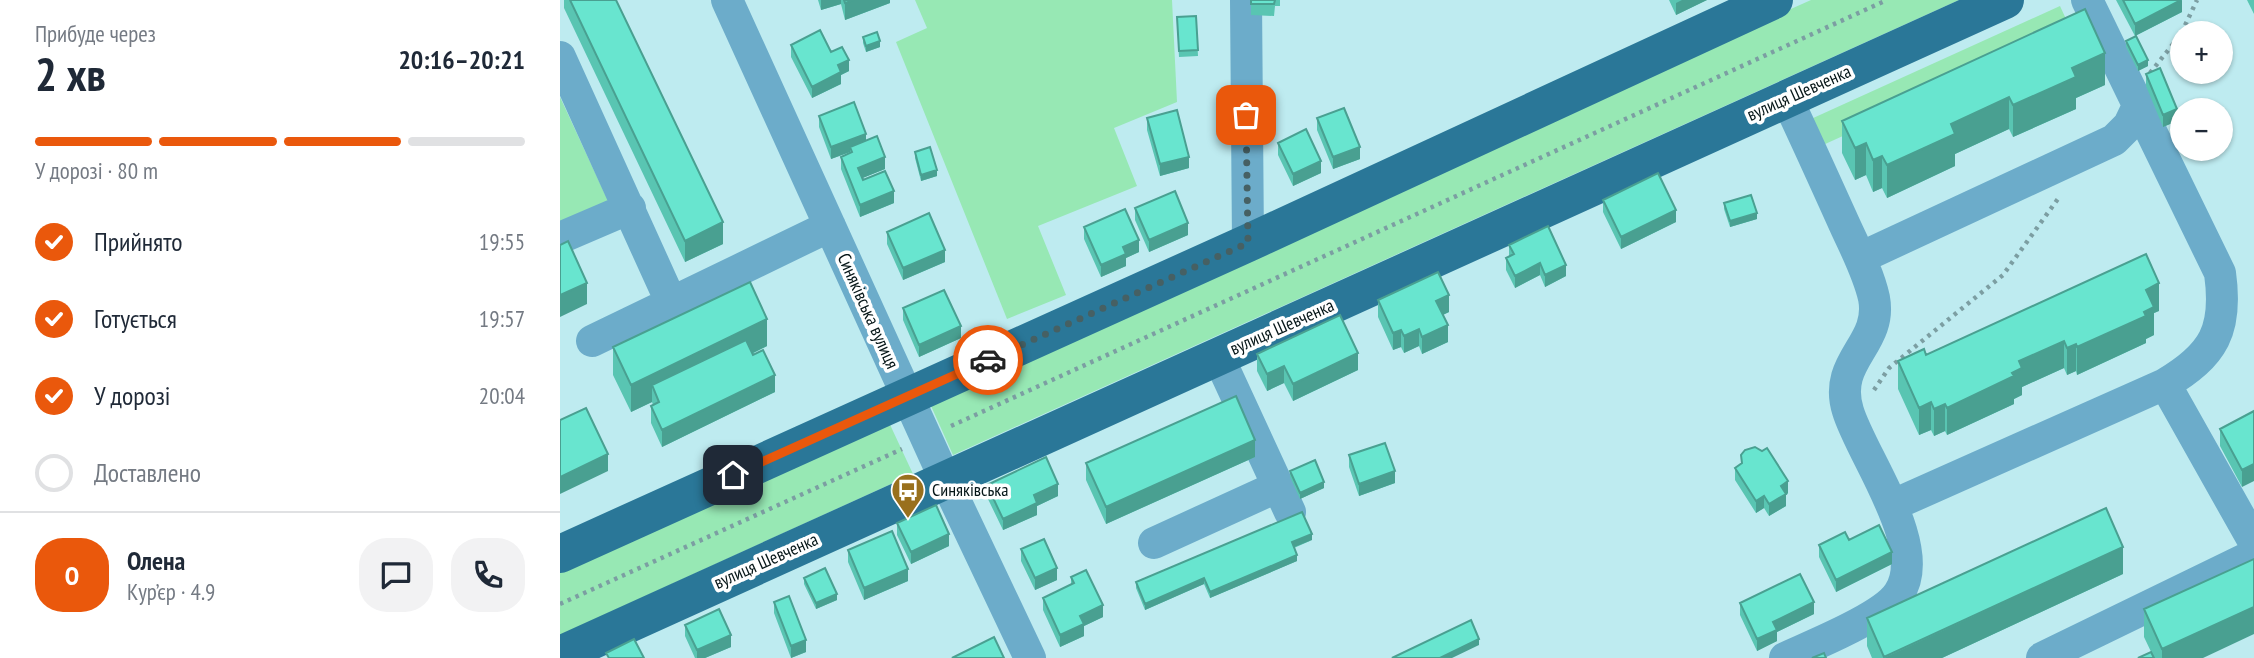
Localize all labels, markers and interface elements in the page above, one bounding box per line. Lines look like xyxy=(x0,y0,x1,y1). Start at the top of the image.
text: Прибуде через xyxy=(35,19,156,48)
map controls xyxy=(2170,21,2233,161)
button: + xyxy=(2170,21,2233,84)
text: 20:16–20:21 xyxy=(398,43,525,76)
text: 2 хв xyxy=(35,44,106,104)
street label: вулиця Шевченка xyxy=(1743,59,1854,126)
pin xyxy=(1216,85,1276,145)
icon: bag xyxy=(1227,96,1265,134)
button: − xyxy=(2170,98,2233,161)
text: У дорозі · 80 m xyxy=(35,156,158,185)
icon: check xyxy=(35,223,73,261)
text: Прийнято xyxy=(94,225,182,258)
text: 19:55 xyxy=(479,227,525,256)
street label: Синяківська вулиця xyxy=(833,249,904,372)
street label: вулиця Шевченка xyxy=(1226,293,1337,360)
icon: check xyxy=(35,300,73,338)
text: Готується xyxy=(94,302,177,335)
text: 19:57 xyxy=(479,304,525,333)
courier xyxy=(953,325,1023,395)
icon: car xyxy=(969,341,1007,379)
icon: check xyxy=(35,377,73,415)
text: У дорозі xyxy=(94,379,171,412)
text: 20:04 xyxy=(479,381,525,410)
pin xyxy=(703,445,763,505)
text: Доставлено xyxy=(94,456,201,489)
icon: home xyxy=(714,456,752,494)
bus stop icon: Синяківська xyxy=(889,471,927,520)
place label: Синяківська xyxy=(932,478,1008,501)
street label: вулиця Шевченка xyxy=(710,527,821,594)
button: chat xyxy=(359,538,433,612)
button: phone xyxy=(451,538,525,612)
text: Олена xyxy=(127,544,185,577)
text: О xyxy=(65,559,79,592)
text: Кур’єр · 4.9 xyxy=(127,577,215,606)

